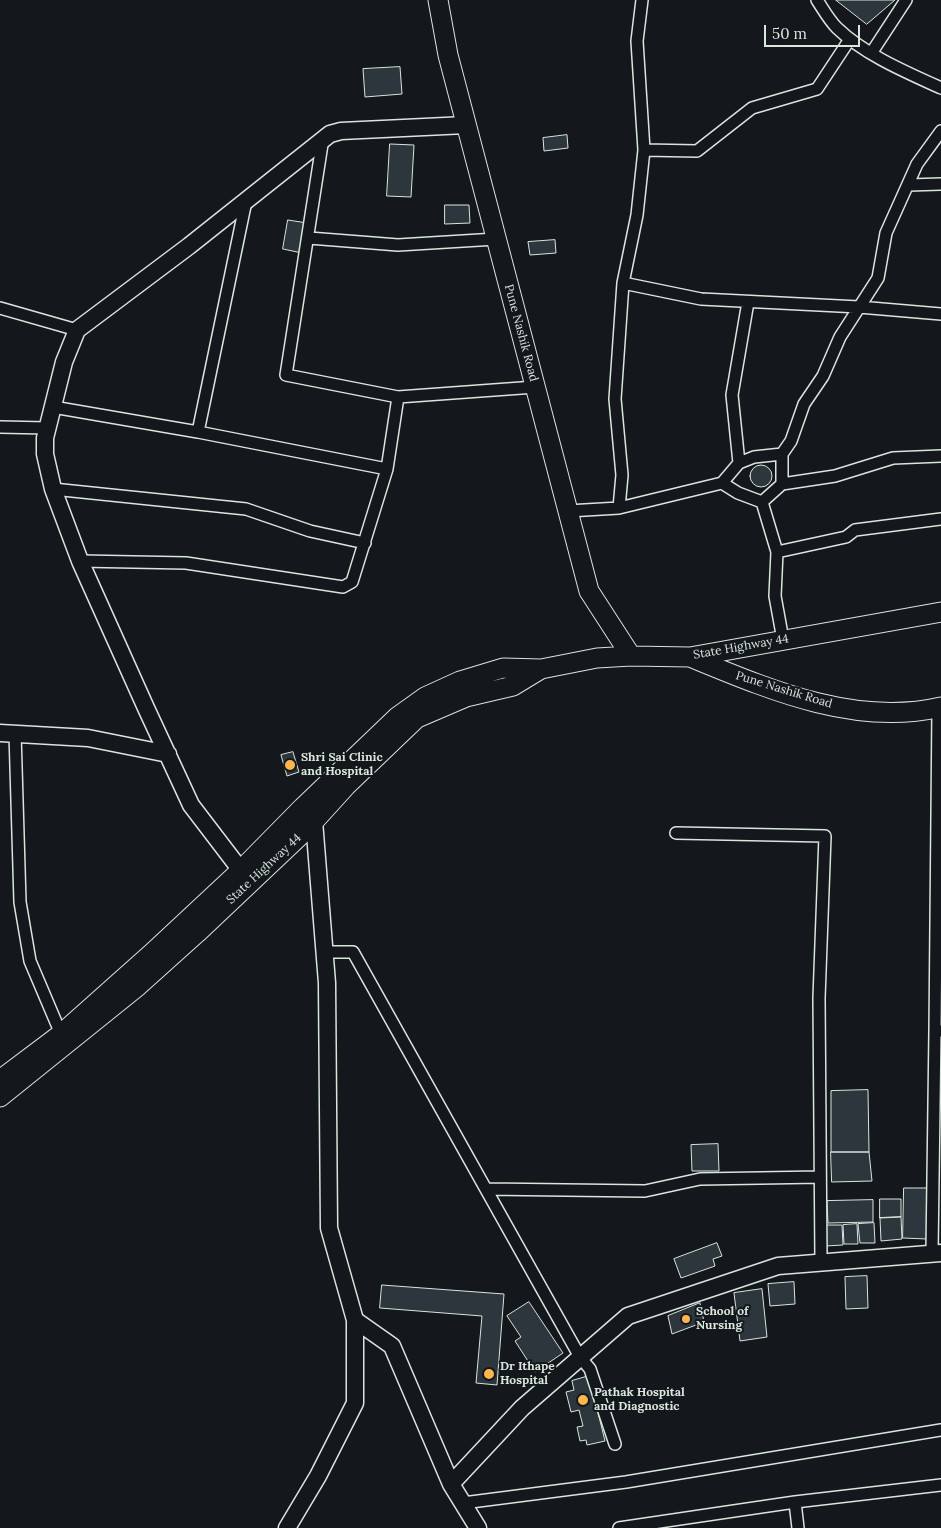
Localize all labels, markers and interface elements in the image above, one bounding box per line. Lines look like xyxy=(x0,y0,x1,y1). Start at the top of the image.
scale bar xyxy=(766,15,862,47)
text: 50 m xyxy=(772,24,807,43)
street label: Pune Nashik Road xyxy=(501,283,541,383)
street label: State Highway 44 xyxy=(692,632,790,662)
street label: Pune Nashik Road xyxy=(734,668,834,712)
place label: Shri Sai Clinic and Hospital xyxy=(301,751,383,779)
marker: Shri Sai Clinic and Hospital xyxy=(283,758,297,772)
street label: State Highway 44 xyxy=(224,831,304,907)
place label: School of Nursing xyxy=(696,1305,748,1333)
marker: School of Nursing xyxy=(680,1313,692,1325)
place label: Dr Ithape Hospital xyxy=(500,1360,555,1388)
marker: Dr Ithape Hospital xyxy=(482,1367,496,1381)
place label: Pathak Hospital and Diagnostic xyxy=(594,1386,685,1414)
marker: Pathak Hospital and Diagnostic xyxy=(576,1393,590,1407)

